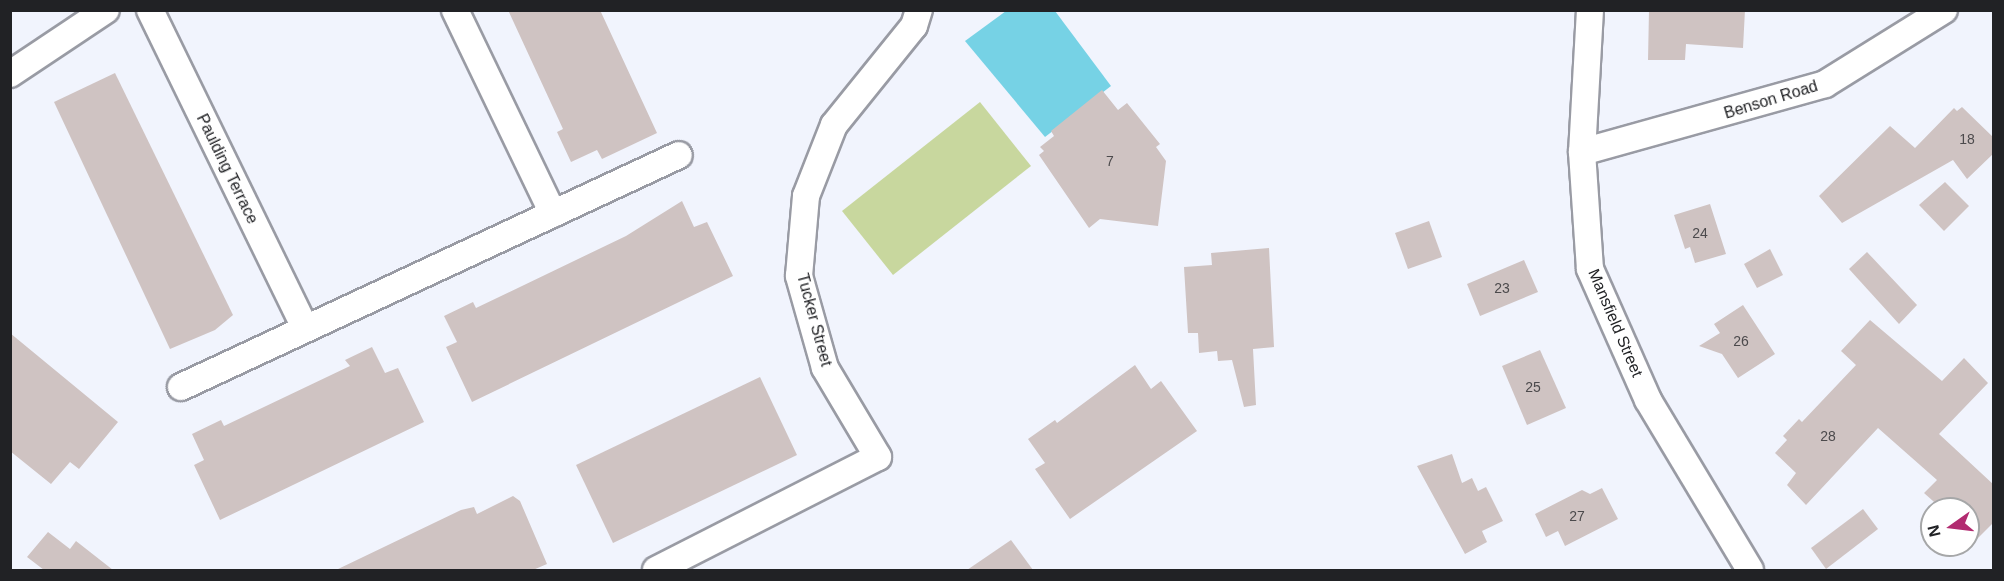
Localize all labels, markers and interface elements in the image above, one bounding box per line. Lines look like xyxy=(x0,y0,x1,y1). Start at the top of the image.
street label: Benson Road xyxy=(1722,77,1820,123)
street label: Paulding Terrace xyxy=(192,111,262,227)
house number: 18 xyxy=(1959,131,1975,147)
house number: 7 xyxy=(1106,153,1114,169)
house number: 24 xyxy=(1692,225,1708,241)
street label: Mansfield Street xyxy=(1584,266,1646,380)
street label: Tucker Street xyxy=(792,271,836,369)
house number: 23 xyxy=(1494,280,1510,296)
house number: 26 xyxy=(1733,333,1749,349)
house number: 25 xyxy=(1525,379,1541,395)
house number: 28 xyxy=(1820,428,1836,444)
north arrow xyxy=(1920,497,1980,557)
house number: 27 xyxy=(1569,508,1585,524)
text: N xyxy=(1924,523,1944,539)

